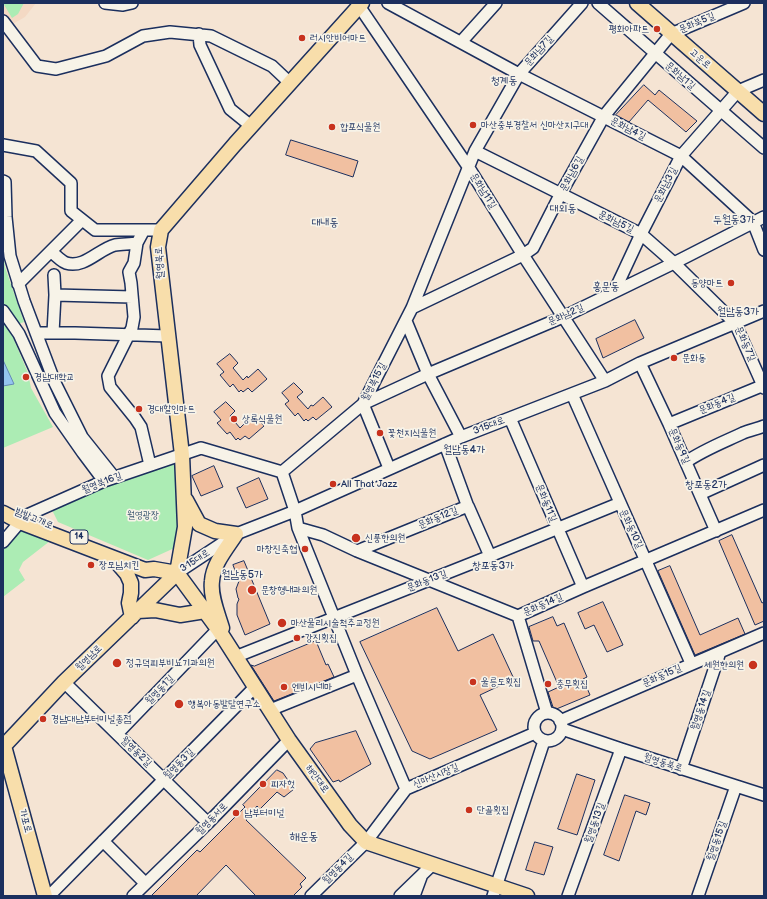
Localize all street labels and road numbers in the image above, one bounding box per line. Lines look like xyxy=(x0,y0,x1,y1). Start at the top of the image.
street label: 문화북5길 xyxy=(677,10,717,36)
street label: 문화남7길 xyxy=(522,33,556,69)
street label: 고운로 xyxy=(687,47,713,71)
street label: 문화남1길 xyxy=(662,60,698,92)
street label: 문화남4길 xyxy=(608,115,648,143)
street label: 문화남6길 xyxy=(557,154,587,194)
street label: 문화남3길 xyxy=(652,165,680,205)
street label: 문화남11길 xyxy=(467,171,499,211)
street label: 문화남5길 xyxy=(596,208,636,236)
street label: 월영북로 xyxy=(153,247,167,279)
street label: 문화남2길 xyxy=(546,302,586,328)
street label: 문화동7길 xyxy=(732,325,758,363)
street label: 월영북15길 xyxy=(359,361,389,403)
street label: 문화동4길 xyxy=(697,391,737,417)
street label: 3·15대로 xyxy=(471,414,507,438)
street label: 문화동9길 xyxy=(666,426,692,466)
street label: 월영북16길 xyxy=(80,470,124,496)
street label: 문화동11길 xyxy=(533,482,559,524)
street label: 문화동12길 xyxy=(416,505,460,531)
street label: 밤밭고개로 xyxy=(13,506,55,532)
street label: 문화동10길 xyxy=(617,507,645,551)
road number: 14 xyxy=(70,530,88,544)
street label: 3·15대로 xyxy=(178,547,212,575)
street label: 문화동13길 xyxy=(405,568,449,594)
street label: 문화동14길 xyxy=(521,591,565,619)
street label: 월영남로 xyxy=(73,643,105,673)
street label: 문화동15길 xyxy=(640,662,684,690)
street label: 월영동1길 xyxy=(143,673,177,707)
street label: 월영동14길 xyxy=(689,688,713,732)
street label: 월영동2길 xyxy=(118,734,154,770)
street label: 월영동3길 xyxy=(161,746,197,782)
street label: 월영동북로 xyxy=(642,751,684,775)
street label: 신마산시장길 xyxy=(411,761,461,791)
street label: 해안대로 xyxy=(303,762,331,796)
street label: 월영동서로 xyxy=(194,801,230,837)
street label: 월영동13길 xyxy=(582,801,608,845)
street label: 가포로 xyxy=(16,808,34,834)
street label: 월영동15길 xyxy=(705,819,729,863)
street label: 월영동4길 xyxy=(320,851,356,887)

